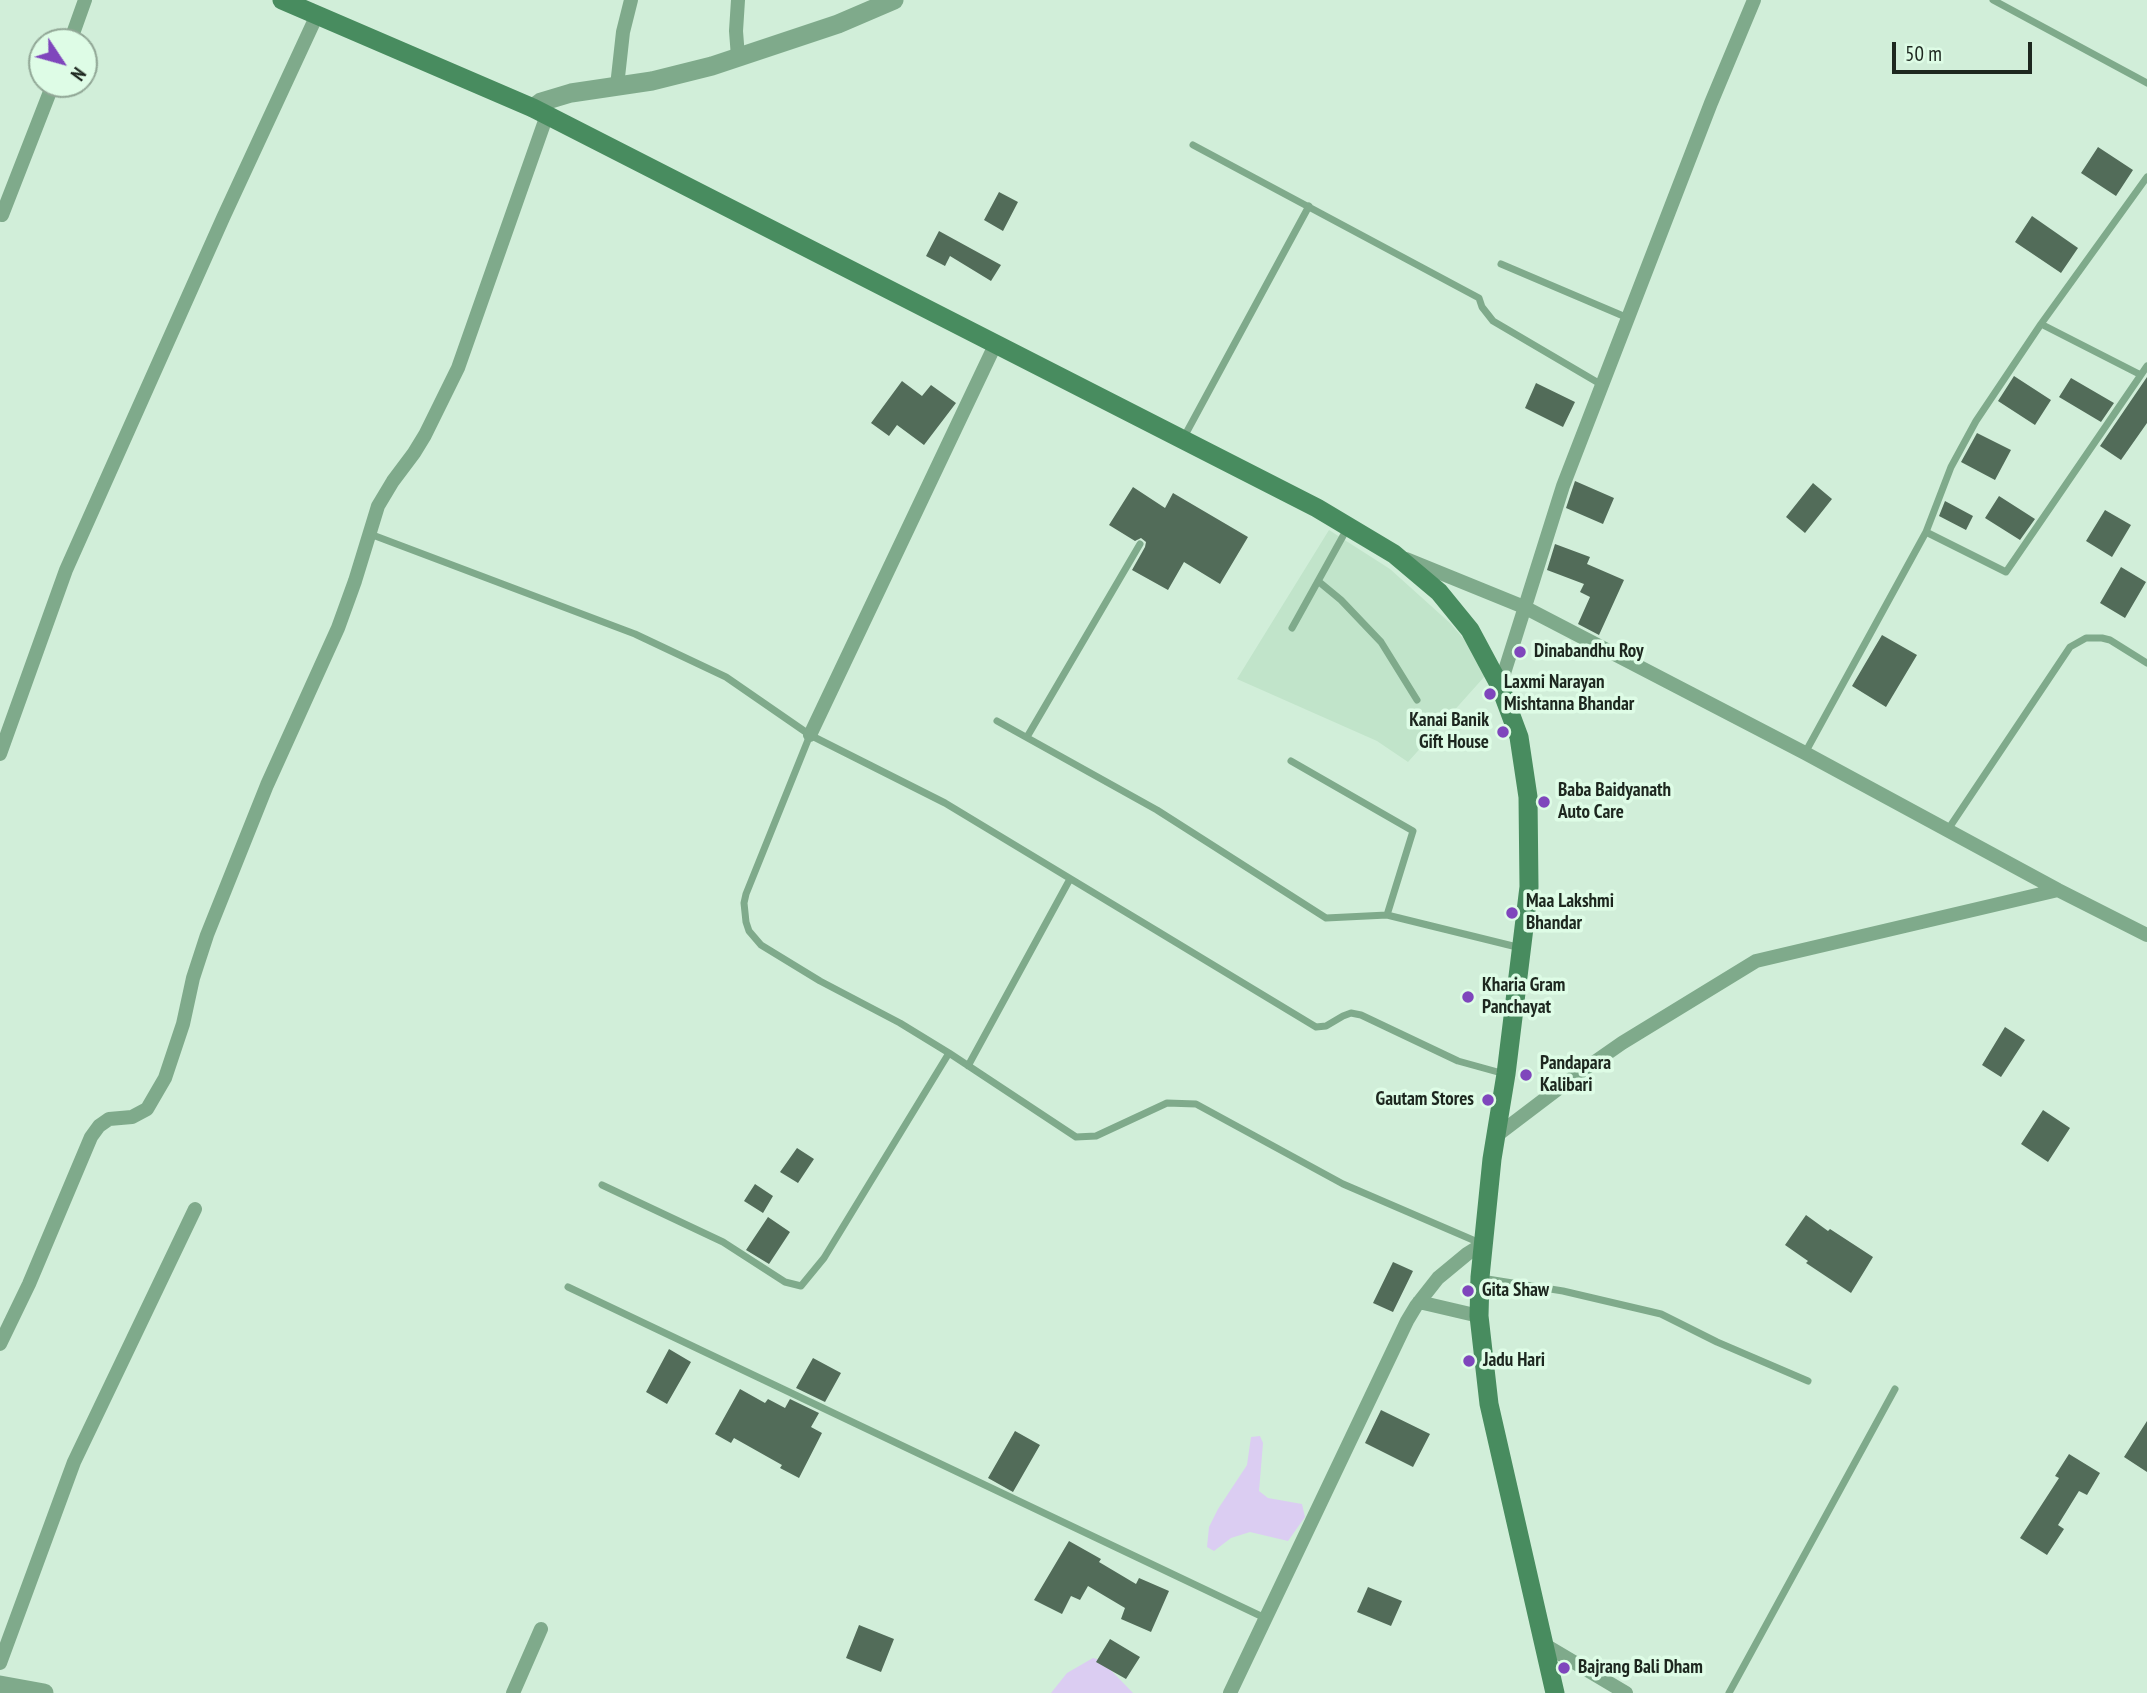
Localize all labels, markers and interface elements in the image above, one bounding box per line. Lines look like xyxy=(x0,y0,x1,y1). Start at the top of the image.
north arrow xyxy=(28,28,98,98)
scale bar xyxy=(1895,28,2035,72)
text: 50 m xyxy=(1905,40,1942,67)
text: N xyxy=(66,63,91,85)
place label: Dinabandhu Roy xyxy=(1534,641,1644,663)
marker: Dinabandhu Roy xyxy=(1512,644,1528,660)
place label: Laxmi Narayan Mishtanna Bhandar xyxy=(1504,672,1634,716)
marker: Laxmi Narayan Mishtanna Bhandar xyxy=(1482,686,1498,702)
place label: Kanai Banik Gift House xyxy=(1409,710,1489,754)
marker: Kanai Banik Gift House xyxy=(1495,724,1511,740)
place label: Baba Baidyanath Auto Care xyxy=(1558,780,1671,824)
marker: Baba Baidyanath Auto Care xyxy=(1536,794,1552,810)
place label: Maa Lakshmi Bhandar xyxy=(1526,891,1614,935)
marker: Maa Lakshmi Bhandar xyxy=(1504,905,1520,921)
place label: Kharia Gram Panchayat xyxy=(1482,975,1565,1019)
marker: Kharia Gram Panchayat xyxy=(1460,989,1476,1005)
place label: Pandapara Kalibari xyxy=(1540,1053,1611,1097)
marker: Pandapara Kalibari xyxy=(1518,1067,1534,1083)
place label: Gautam Stores xyxy=(1376,1089,1474,1111)
marker: Gautam Stores xyxy=(1480,1092,1496,1108)
place label: Gita Shaw xyxy=(1482,1280,1549,1302)
marker: Gita Shaw xyxy=(1460,1283,1476,1299)
place label: Jadu Hari xyxy=(1483,1350,1545,1372)
marker: Jadu Hari xyxy=(1461,1353,1477,1369)
place label: Bajrang Bali Dham xyxy=(1578,1657,1703,1679)
marker: Bajrang Bali Dham xyxy=(1556,1660,1572,1676)

